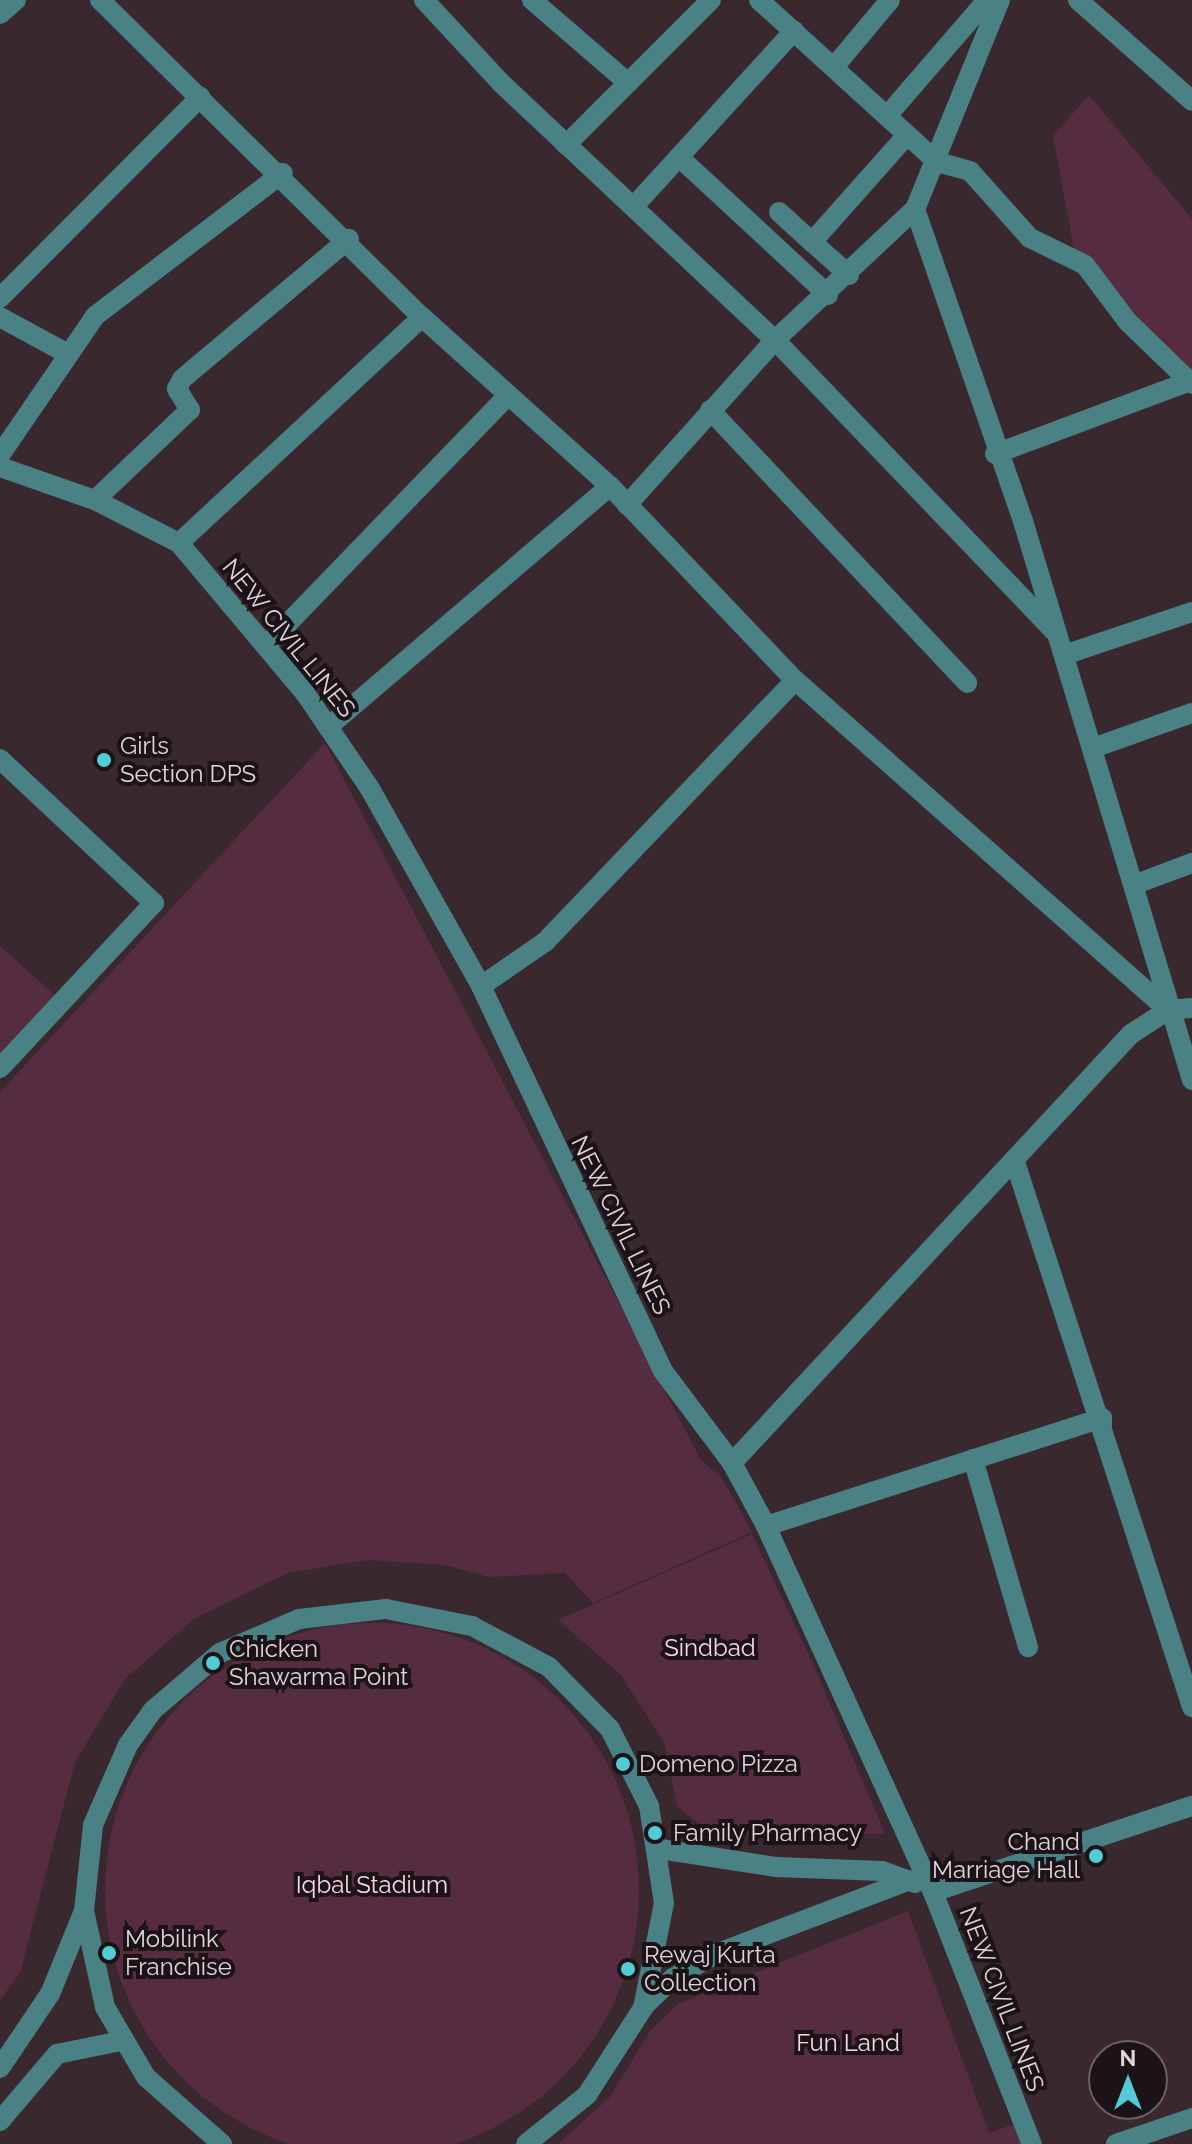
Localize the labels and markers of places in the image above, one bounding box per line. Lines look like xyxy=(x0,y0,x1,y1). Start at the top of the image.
place label: Girls Section DPS xyxy=(120,732,256,788)
marker: Girls Section DPS xyxy=(95,751,113,769)
place label: Chicken Shawarma Point xyxy=(229,1635,408,1691)
marker: Chicken Shawarma Point xyxy=(204,1654,222,1672)
place label: Domeno Pizza xyxy=(639,1750,798,1778)
marker: Domeno Pizza xyxy=(614,1755,632,1773)
place label: Family Pharmacy xyxy=(673,1819,863,1847)
marker: Family Pharmacy xyxy=(644,1822,666,1844)
place label: Chand Marriage Hall xyxy=(932,1828,1080,1884)
marker: Chand Marriage Hall xyxy=(1087,1847,1105,1865)
place label: Mobilink Franchise xyxy=(125,1925,232,1981)
place label: Rewaj Kurta Collection xyxy=(644,1941,776,1997)
marker: Mobilink Franchise xyxy=(100,1944,118,1962)
marker: Rewaj Kurta Collection xyxy=(619,1960,637,1978)

